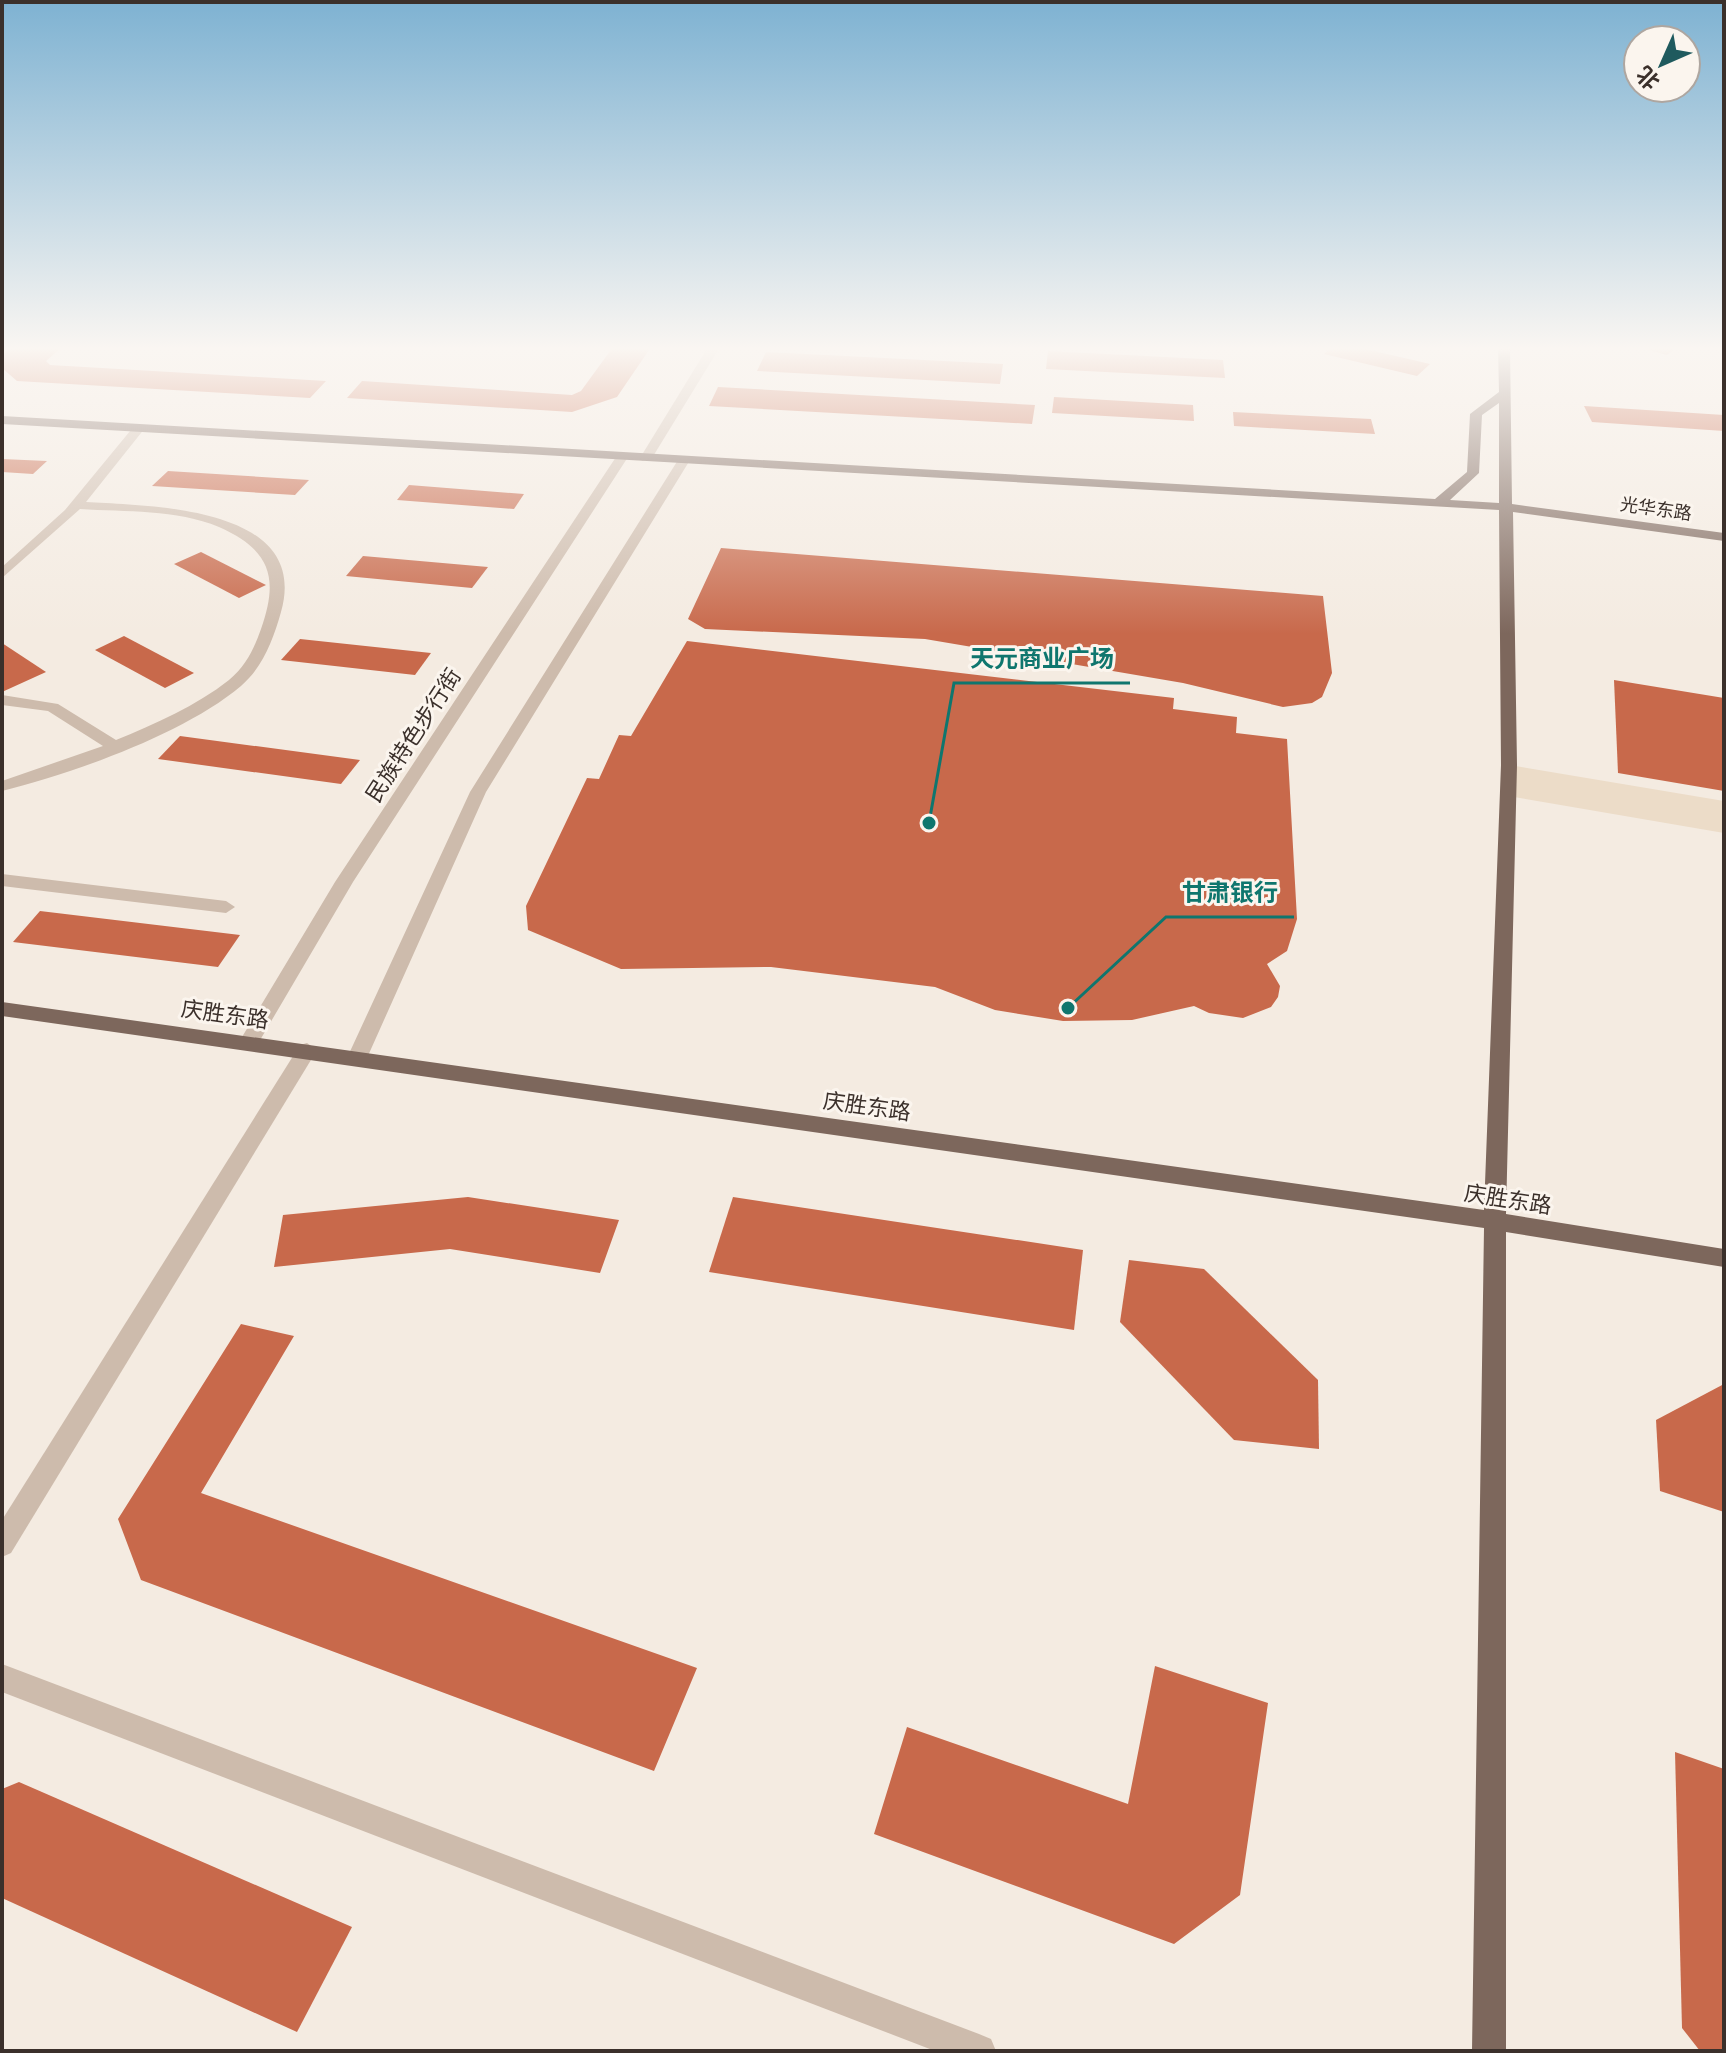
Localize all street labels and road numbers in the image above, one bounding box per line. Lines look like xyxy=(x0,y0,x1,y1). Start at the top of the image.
street label: 光华东路 xyxy=(1619,492,1693,525)
street label: 民族特色步行街 xyxy=(358,662,467,807)
street label: 庆胜东路 xyxy=(179,993,271,1034)
street label: 庆胜东路 xyxy=(821,1085,913,1126)
street label: 庆胜东路 xyxy=(1462,1177,1554,1220)

